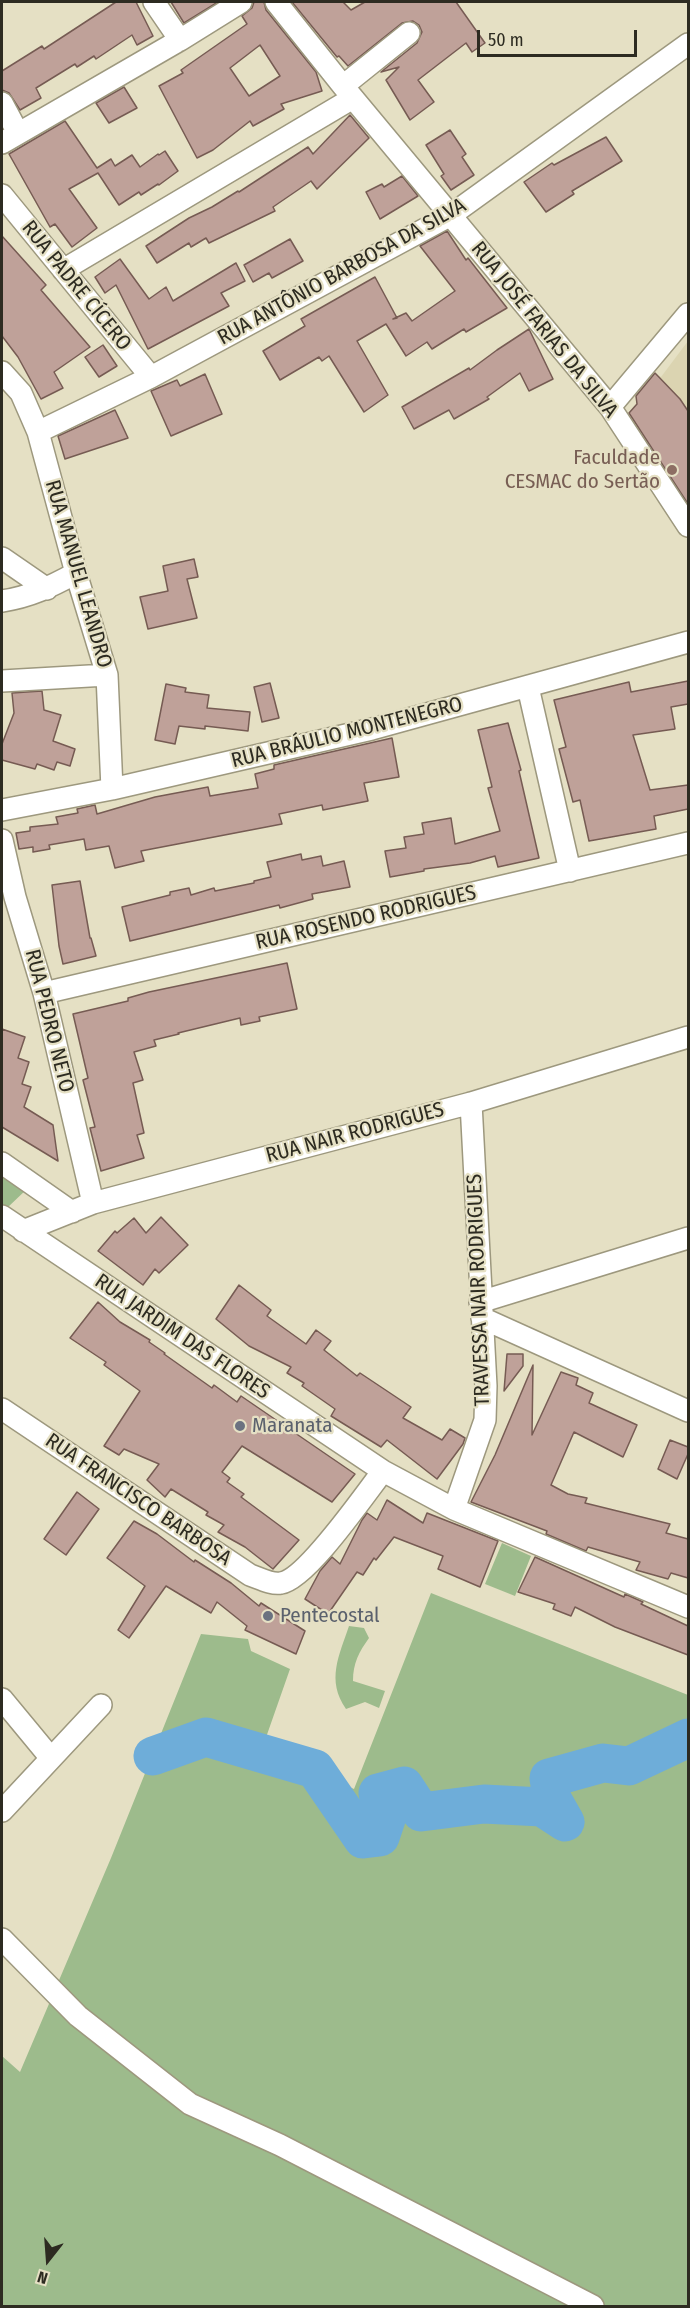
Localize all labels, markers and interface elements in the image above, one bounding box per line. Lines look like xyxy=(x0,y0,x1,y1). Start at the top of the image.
scale bar xyxy=(480,18,640,56)
text: 50 m xyxy=(488,29,524,51)
street label: RUA ANTÔNIO BARBOSA DA SILVA xyxy=(214,193,470,351)
street label: RUA PADRE CÍCERO xyxy=(16,216,136,356)
street label: RUA JOSÉ FARIAS DA SILVA xyxy=(465,237,623,423)
place label: Faculdade CESMAC do Sertão xyxy=(505,445,660,495)
marker: Faculdade CESMAC do Sertão xyxy=(665,463,679,477)
street label: RUA MANUEL LEANDRO xyxy=(39,477,117,671)
street label: RUA BRÁULIO MONTENEGRO xyxy=(229,692,465,774)
street label: RUA ROSENDO RODRIGUES xyxy=(253,880,479,956)
street label: RUA PEDRO NETO xyxy=(19,947,79,1095)
street label: RUA NAIR RODRIGUES xyxy=(263,1097,447,1169)
street label: TRAVESSA NAIR RODRIGUES xyxy=(462,1173,496,1407)
street label: RUA JARDIM DAS FLORES xyxy=(90,1269,274,1405)
place label: Maranata xyxy=(252,1413,333,1439)
marker: Maranata xyxy=(233,1419,247,1433)
street label: RUA FRANCISCO BARBOSA xyxy=(40,1428,236,1572)
place label: Pentecostal xyxy=(280,1603,380,1629)
marker: Pentecostal xyxy=(261,1609,275,1623)
north arrow xyxy=(18,2230,78,2290)
text: N xyxy=(35,2267,50,2288)

